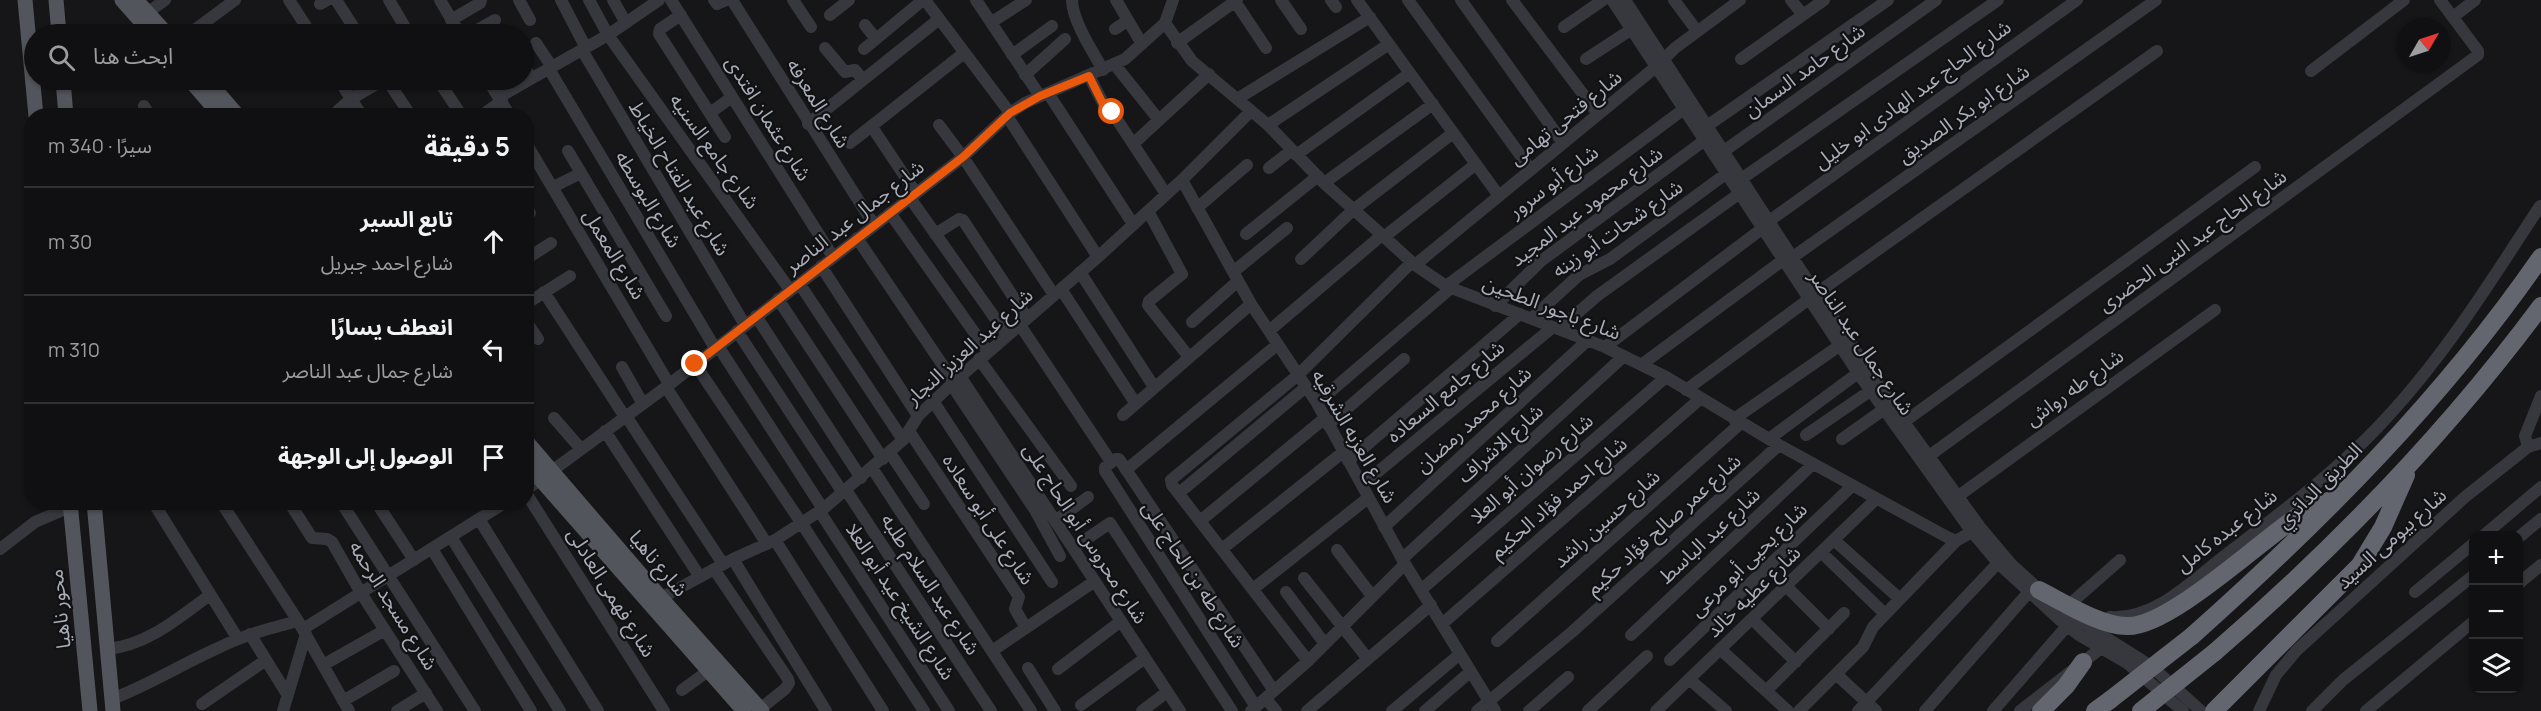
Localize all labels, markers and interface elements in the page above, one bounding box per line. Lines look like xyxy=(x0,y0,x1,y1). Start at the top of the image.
street label: شارع الحاج عبد الهادى ابو خليل xyxy=(1808,13,2017,176)
street label: شارع حامد السمان xyxy=(1738,17,1871,125)
north arrow xyxy=(2397,18,2451,72)
search box xyxy=(24,24,534,90)
icon: search xyxy=(45,41,78,74)
text: ابحث هنا xyxy=(93,41,173,71)
street label: شارع عثمان افتدى xyxy=(718,50,818,187)
street label: شارع المعرفه xyxy=(779,53,857,154)
street label: شارع ابو بكر الصديق xyxy=(1891,57,2036,170)
street label: شارع فتحى تهامى xyxy=(1503,63,1628,172)
street label: شارع جامع السنيه xyxy=(662,88,766,215)
street label: شارع عبد الفتاح الخياط xyxy=(621,96,737,262)
route start xyxy=(1098,98,1124,124)
text: 5 دقيقة xyxy=(424,128,510,164)
text: سيرًا · 340 m xyxy=(48,132,152,159)
street label: شارع أبو سرور xyxy=(1502,138,1605,226)
street label: شارع محمود عبد المجيد xyxy=(1504,140,1669,274)
street label: شارع البوسطه xyxy=(608,145,689,254)
street label: شارع جمال عبد الناصر xyxy=(778,153,931,281)
street label: شارع الحاج عبد النبى الحضرى xyxy=(2092,162,2293,319)
street label: شارع شحات أبو زينه xyxy=(1546,173,1689,285)
text: تابع السير xyxy=(360,204,453,234)
street label: شارع المعمل xyxy=(576,204,653,305)
icon: ahead xyxy=(477,225,510,258)
text: 30 m xyxy=(48,228,92,255)
text: شارع احمد جبريل xyxy=(321,249,453,276)
street label: شارع جمال عبد الناصر xyxy=(1801,263,1921,421)
street label: شارع باجور الطحين xyxy=(1478,268,1625,348)
street label: شارع عبد العزيز النجار xyxy=(899,281,1040,413)
text: انعطف يسارًا xyxy=(330,312,453,342)
icon: left xyxy=(477,333,510,366)
street label: شارع جامع السعاده xyxy=(1380,334,1511,450)
text: 310 m xyxy=(48,336,100,363)
street label: شارع طه رواش xyxy=(2019,342,2130,433)
route end xyxy=(681,350,707,376)
text: شارع جمال عبد الناصر xyxy=(283,357,453,384)
street label: شارع محمد رمضان xyxy=(1409,359,1538,480)
street label: شارع العزبه الشرقيه xyxy=(1304,364,1404,509)
street label: شارع الاشراف xyxy=(1451,397,1550,490)
street label: شارع رضوان أبو العلا xyxy=(1463,407,1600,531)
street label: شارع احمد فؤاد الحكيم xyxy=(1483,430,1634,566)
street label: الطريق الدائري xyxy=(2270,436,2370,536)
street label: شارع محروس أبو الحاج على xyxy=(1016,437,1155,630)
text: الوصول إلى الوجهة xyxy=(278,441,453,471)
icon: arrive xyxy=(477,441,510,474)
street label: شارع عمر صالح فؤاد حكيم xyxy=(1580,447,1748,602)
street label: شارع على أبو سعاده xyxy=(935,448,1041,591)
street label: شارع حسين راشد xyxy=(1547,463,1667,575)
street label: شارع عبد الباسط xyxy=(1652,481,1767,590)
street label: شارع بيومى السيد xyxy=(2330,481,2453,596)
street label: شارع عبده كامل xyxy=(2170,482,2284,580)
street label: شارع طه بن الحاج على xyxy=(1135,495,1252,654)
street label: شارع يحيى أبو مرعى xyxy=(1683,496,1814,624)
street label: شارع عبد السلام طلبه xyxy=(874,508,987,661)
street label: شارع الشيخ عيد أبو العلا xyxy=(838,517,962,686)
street label: شارع فهمى العادلى xyxy=(560,522,663,663)
street label: شارع ناهيا xyxy=(622,524,695,603)
map controls xyxy=(2469,531,2523,693)
button: + xyxy=(2469,531,2523,585)
street label: شارع مسجد الرحمه xyxy=(342,535,445,676)
street label: شارع عطيه خالد xyxy=(1700,539,1808,644)
street label: محور ناهيا xyxy=(41,568,77,650)
button: − xyxy=(2469,585,2523,639)
button: layers xyxy=(2469,639,2523,693)

